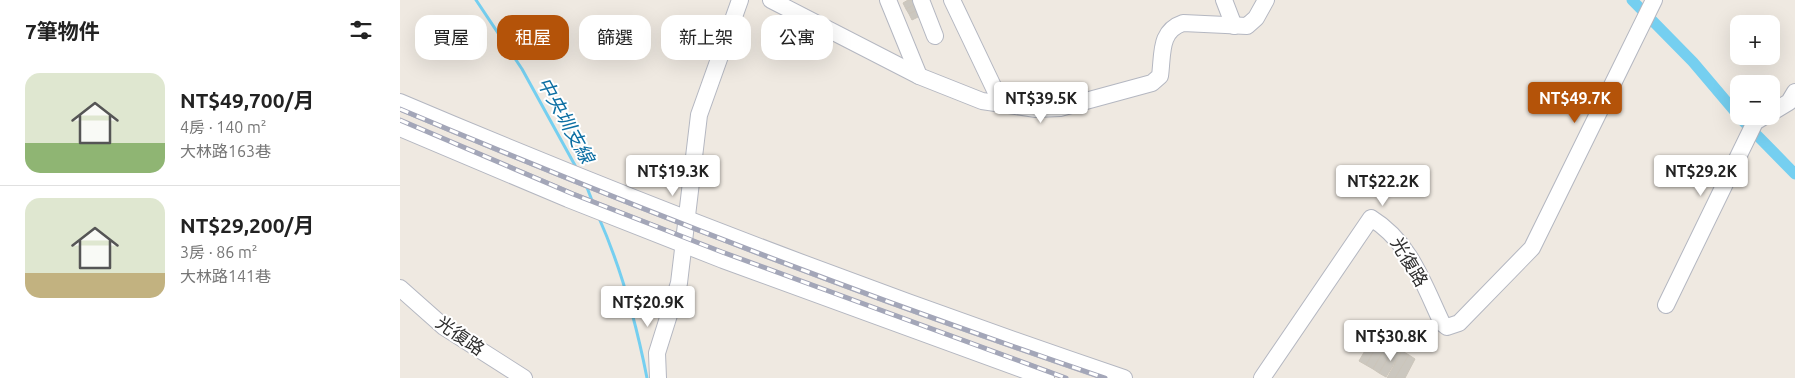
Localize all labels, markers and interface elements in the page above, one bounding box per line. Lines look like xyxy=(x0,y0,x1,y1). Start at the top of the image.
chip: 買屋 xyxy=(415,15,487,60)
chip: 租屋 xyxy=(497,15,569,60)
chip: 篩選 xyxy=(579,15,651,60)
chip: 新上架 xyxy=(661,15,751,60)
chip: 公寓 xyxy=(761,15,833,60)
map controls xyxy=(1730,15,1780,125)
button: + xyxy=(1730,15,1780,65)
icon: filters xyxy=(347,16,375,44)
text: 7筆物件 xyxy=(25,19,100,43)
water label: 中央圳支線 xyxy=(533,73,600,169)
button: − xyxy=(1730,75,1780,125)
pin: NT$39.5K xyxy=(989,82,1093,124)
pin: NT$49.7K xyxy=(1523,82,1627,124)
text: NT$49,700/月 xyxy=(180,88,314,112)
text: NT$39.5K xyxy=(1005,89,1077,107)
text: NT$49.7K xyxy=(1539,89,1611,107)
icon: home xyxy=(65,93,125,153)
text: 4房 · 140 m² xyxy=(180,118,267,136)
text: 大林路163巷 xyxy=(180,142,271,160)
pin: NT$19.3K xyxy=(621,154,725,197)
pin: NT$29.2K xyxy=(1649,154,1753,197)
text: NT$19.3K xyxy=(637,162,709,180)
text: NT$29.2K xyxy=(1665,162,1737,180)
pin: NT$22.2K xyxy=(1331,164,1435,207)
text: NT$22.2K xyxy=(1347,172,1419,190)
text: NT$29,200/月 xyxy=(180,213,314,237)
icon: home xyxy=(65,218,125,278)
street label: 光復路 xyxy=(1387,233,1432,290)
text: 3房 · 86 m² xyxy=(180,243,258,261)
text: 大林路141巷 xyxy=(180,267,271,285)
pin: NT$20.9K xyxy=(596,286,700,328)
text: NT$20.9K xyxy=(612,293,684,311)
street label: 光復路 xyxy=(433,312,488,359)
pin: NT$30.8K xyxy=(1339,320,1443,362)
text: NT$30.8K xyxy=(1355,327,1427,345)

